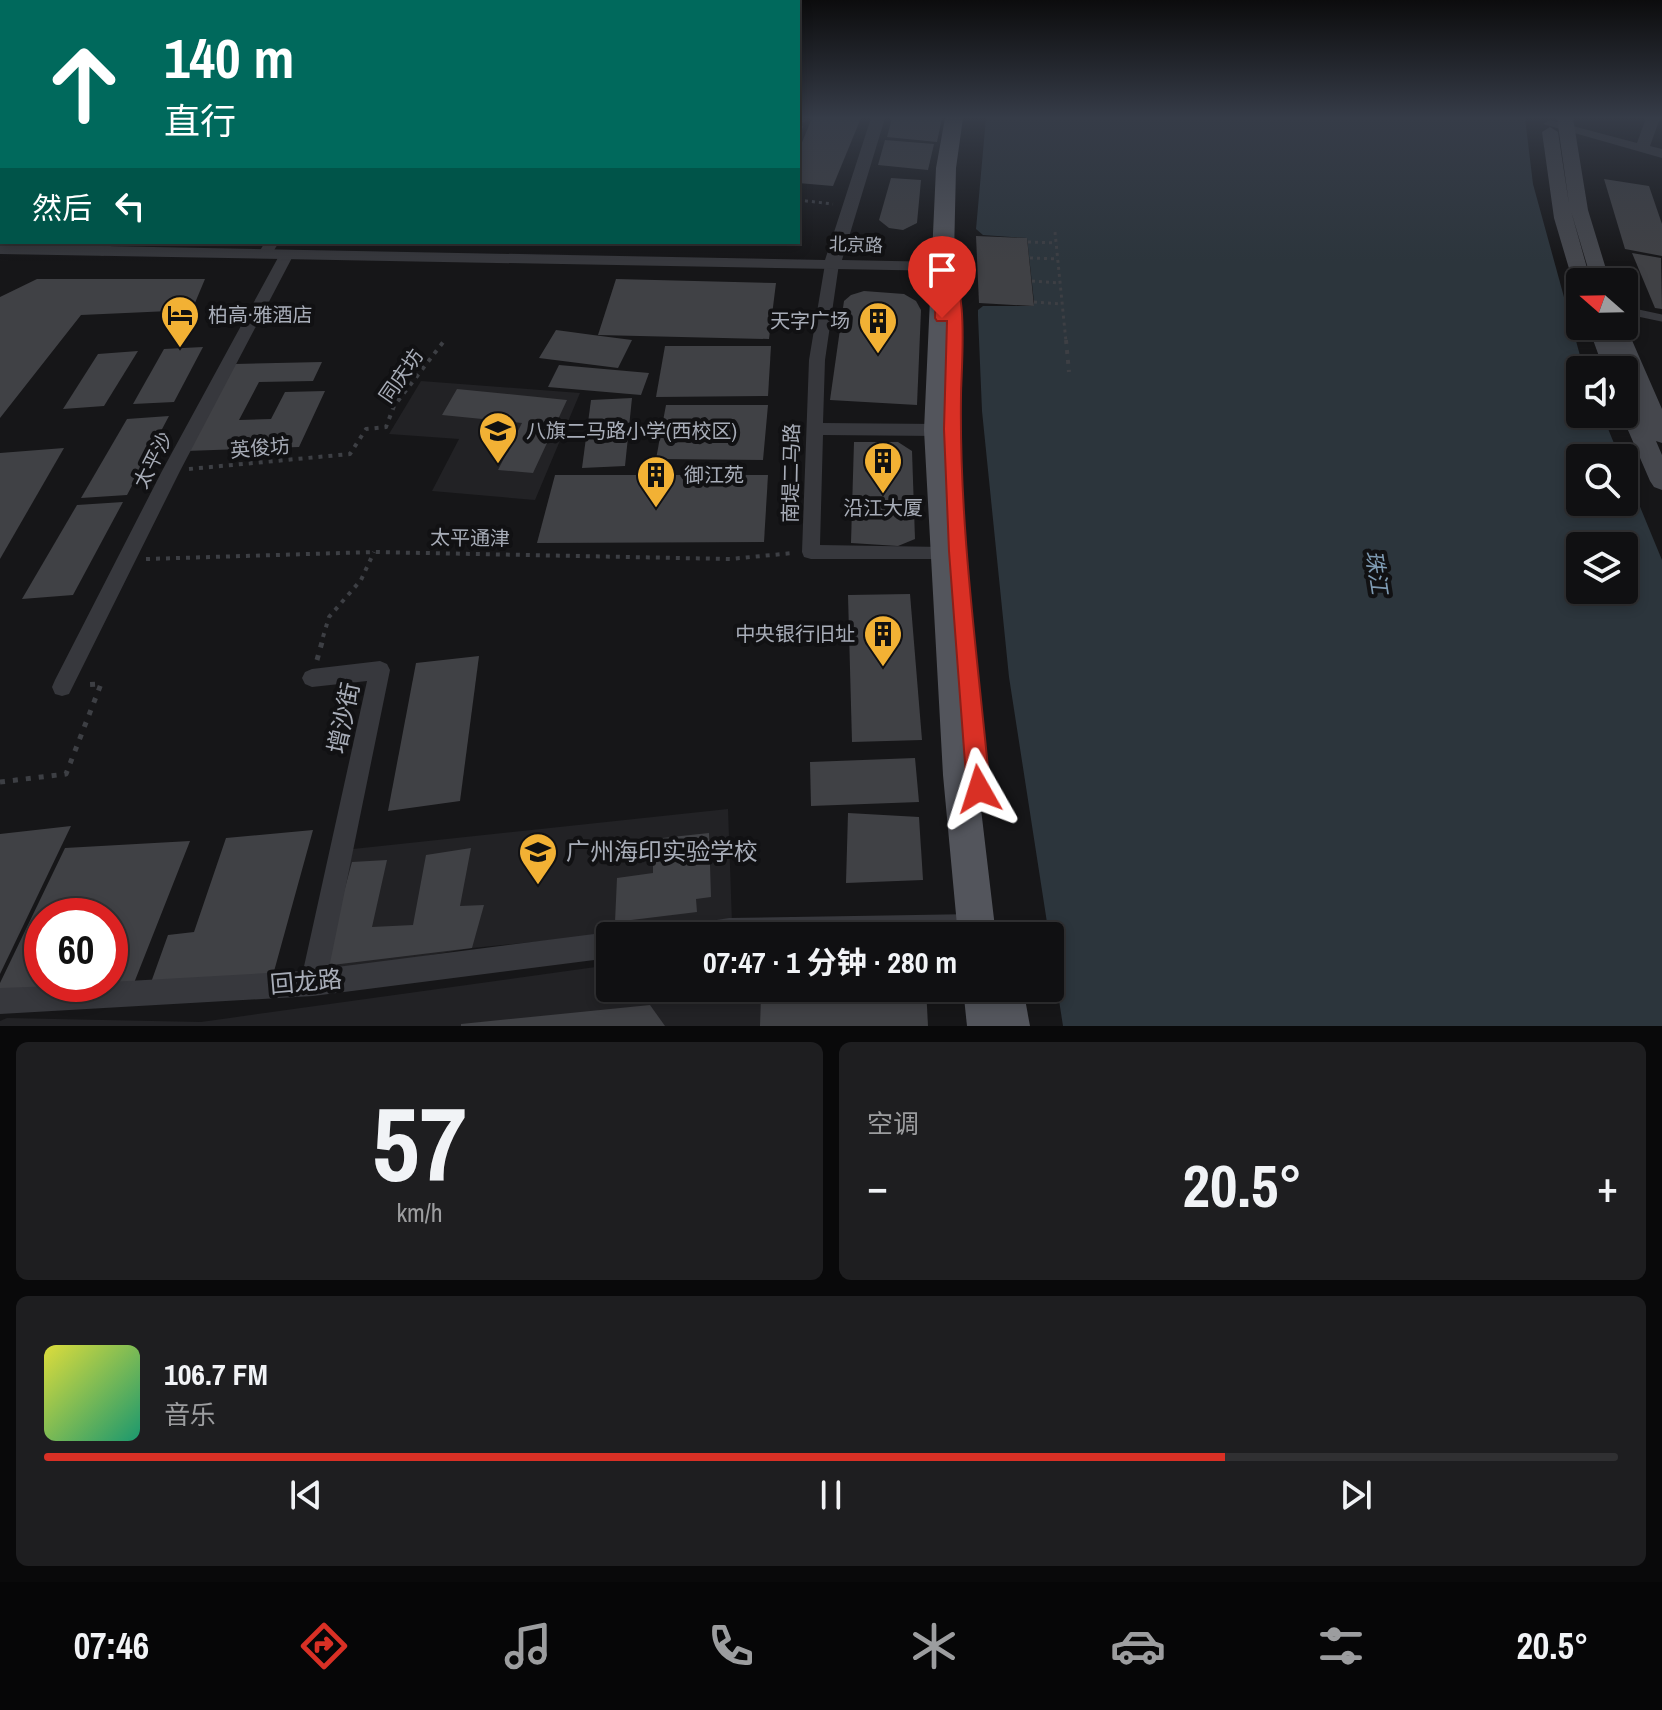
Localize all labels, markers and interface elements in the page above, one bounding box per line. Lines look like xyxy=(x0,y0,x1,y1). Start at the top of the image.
text: 140 m xyxy=(164,20,294,95)
icon: ahead xyxy=(32,32,136,136)
text: 直行 xyxy=(164,97,236,145)
icon: left xyxy=(108,184,152,228)
text: 然后 xyxy=(32,188,92,228)
street label: 北京路 xyxy=(829,231,883,258)
pin xyxy=(908,236,976,318)
icon: arrive xyxy=(920,248,964,292)
north arrow xyxy=(1566,268,1638,340)
map controls xyxy=(1566,268,1638,604)
hotel icon: 柏高·雅酒店 xyxy=(159,294,201,349)
building icon: 天字广场 xyxy=(857,300,899,355)
place label: 柏高·雅酒店 xyxy=(208,301,313,328)
place label: 天字广场 xyxy=(770,307,850,334)
street label: 同庆坊 xyxy=(372,343,429,408)
button: sound xyxy=(1566,356,1638,428)
school or university icon: 八旗二马路小学(西校区) xyxy=(477,410,519,465)
place label: 八旗二马路小学(西校区) xyxy=(526,417,737,444)
street label: 南堤二马路 xyxy=(776,423,805,523)
street label: 太平沙 xyxy=(127,427,178,493)
street label: 英俊坊 xyxy=(229,431,291,464)
building icon: 沿江大厦 xyxy=(862,440,904,495)
button: search xyxy=(1566,444,1638,516)
building icon: 御江苑 xyxy=(635,454,677,509)
place label: 御江苑 xyxy=(684,461,744,488)
place label: 沿江大厦 xyxy=(843,494,923,521)
street label: 太平通津 xyxy=(430,523,510,552)
button: layers xyxy=(1566,532,1638,604)
water label: 珠江 xyxy=(1359,548,1396,598)
building icon: 中央银行旧址 xyxy=(862,613,904,668)
place label: 中央银行旧址 xyxy=(735,620,855,647)
street label: 增沙街 xyxy=(320,679,366,756)
position arrow xyxy=(937,747,1021,831)
school or university icon: 广州海印实验学校 xyxy=(517,831,559,886)
place label: 广州海印实验学校 xyxy=(566,835,758,867)
speed limit sign: 60 xyxy=(24,898,128,1002)
text: 07:47 · 1 分钟 · 280 m xyxy=(703,942,957,982)
street label: 回龙路 xyxy=(269,962,343,1000)
text: 57 xyxy=(372,1073,467,1213)
text: 空调 xyxy=(867,1106,919,1141)
text: 20.5° xyxy=(1183,1145,1302,1226)
text: − xyxy=(867,1156,888,1216)
text: + xyxy=(1597,1156,1618,1216)
text: km/h xyxy=(396,1195,443,1230)
text: 106.7 FM xyxy=(164,1354,268,1394)
text: 音乐 xyxy=(164,1397,216,1432)
icon: previous xyxy=(284,1473,328,1517)
icon: pause xyxy=(809,1473,853,1517)
icon: next xyxy=(1334,1473,1378,1517)
icon: directions xyxy=(296,1618,352,1674)
icon: music xyxy=(500,1618,556,1674)
icon: phone xyxy=(703,1618,759,1674)
icon: climate xyxy=(906,1618,962,1674)
icon: car xyxy=(1110,1618,1166,1674)
icon: filters xyxy=(1313,1618,1369,1674)
text: 07:46 xyxy=(74,1622,149,1670)
text: 20.5° xyxy=(1516,1622,1588,1670)

